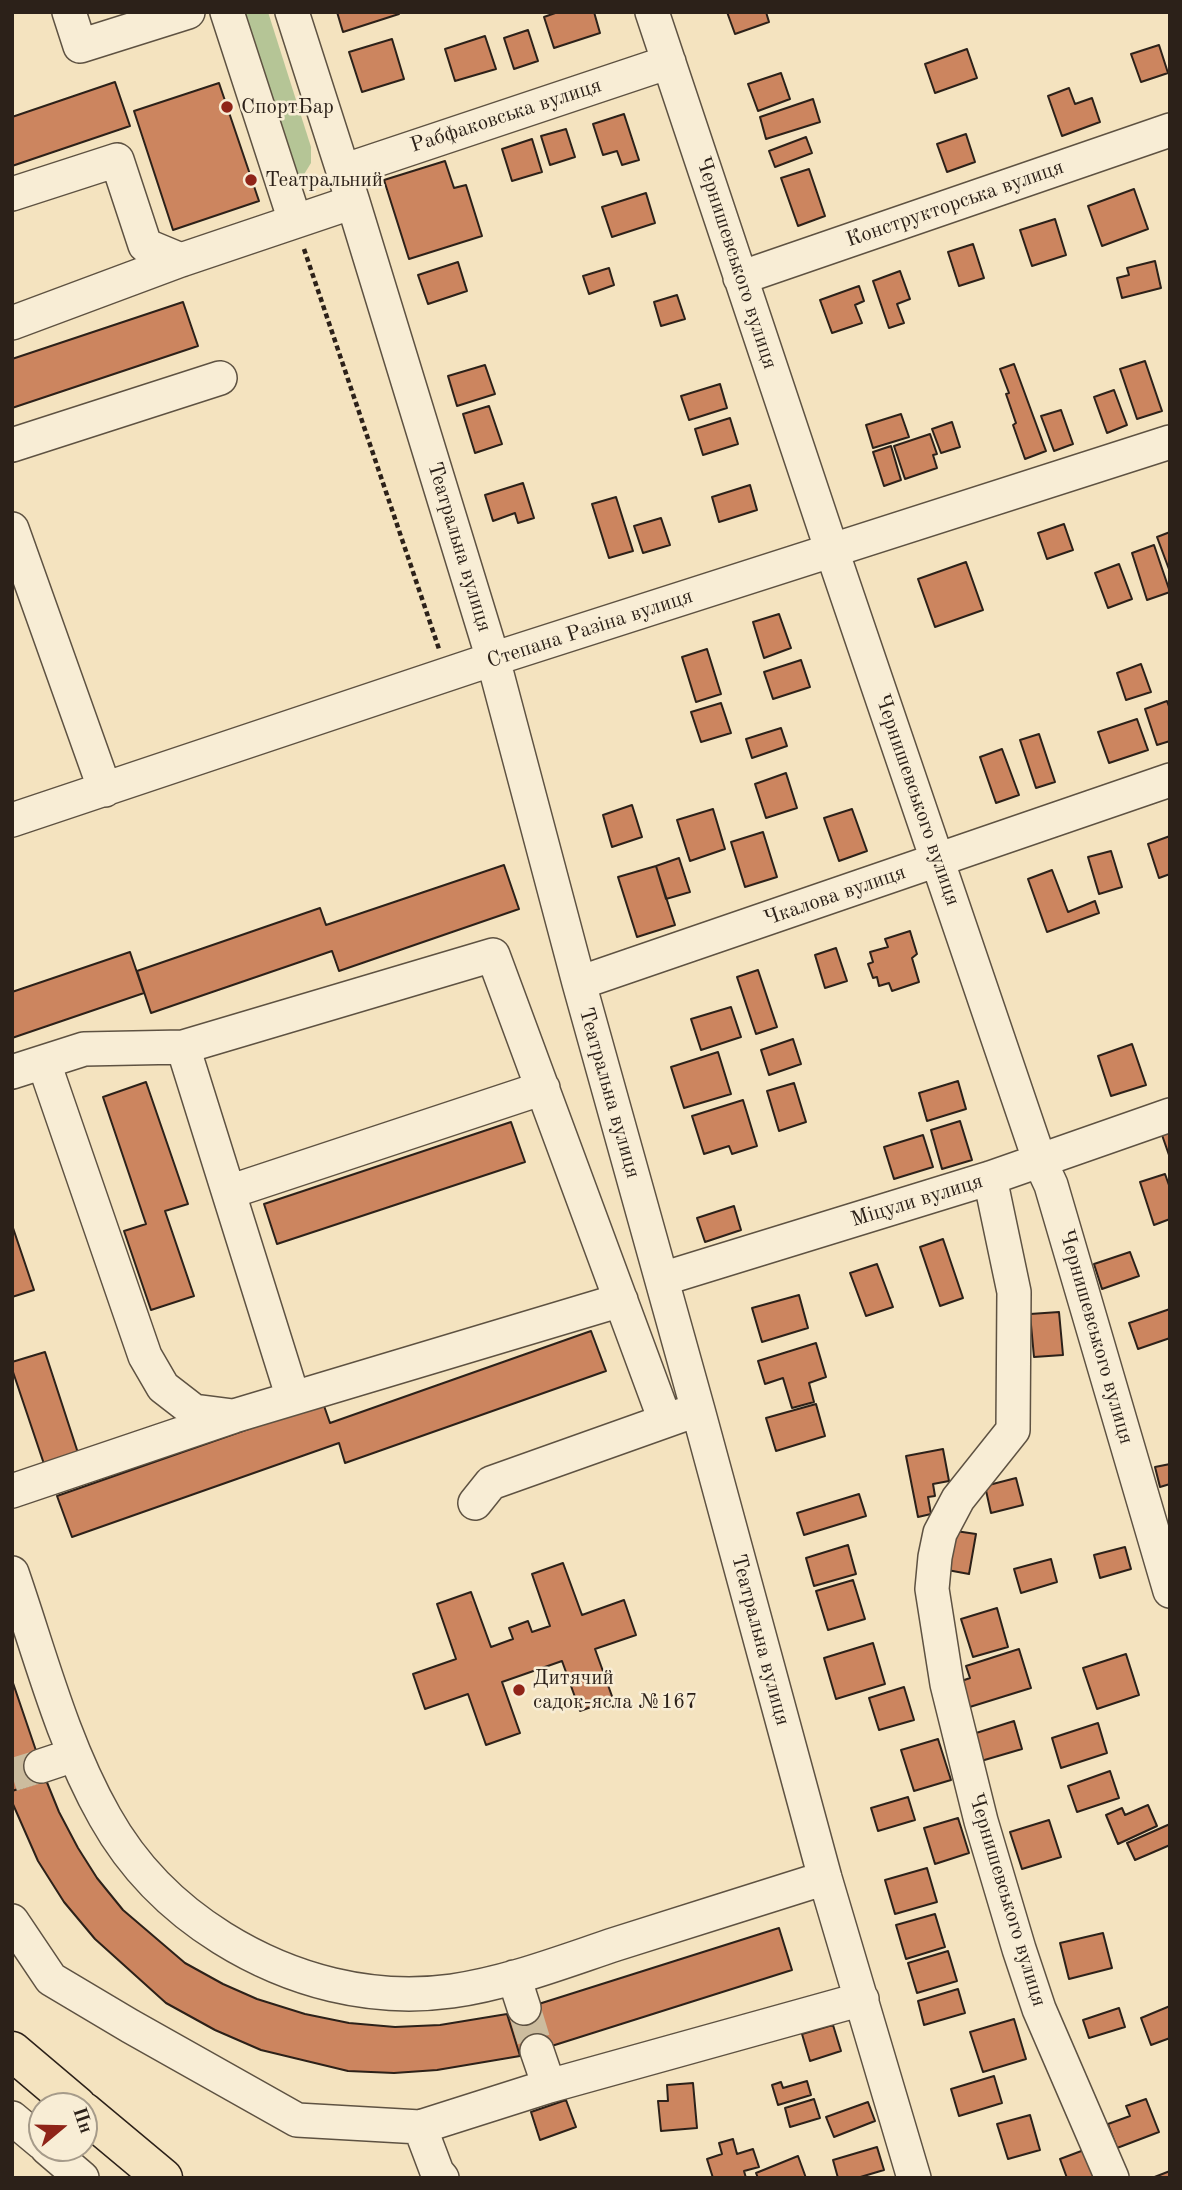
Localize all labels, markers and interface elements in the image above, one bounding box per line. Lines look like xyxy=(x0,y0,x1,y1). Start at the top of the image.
street label: Рабфаковська вулиця xyxy=(407,73,605,159)
place label: СпортБар xyxy=(241,94,334,120)
marker: СпортБар xyxy=(219,99,235,115)
street label: Чернишевського вулиця xyxy=(690,154,782,372)
street label: Конструкторська вулиця xyxy=(843,155,1067,253)
place label: Театральний xyxy=(265,167,383,193)
marker: Театральний xyxy=(243,172,259,188)
street label: Театральна вулиця xyxy=(421,459,497,635)
street label: Степана Разіна вулиця xyxy=(484,584,696,674)
street label: Чернишевського вулиця xyxy=(869,691,965,909)
street label: Чкалова вулиця xyxy=(761,860,909,932)
street label: Театральна вулиця xyxy=(573,1005,645,1181)
street label: Міцули вулиця xyxy=(848,1169,986,1233)
street label: Чернишевського вулиця xyxy=(1053,1227,1139,1447)
street label: Театральна вулиця xyxy=(725,1552,795,1728)
place label: Дитячий садок-ясла №167 xyxy=(533,1665,697,1715)
marker: Дитячий садок-ясла №167 xyxy=(511,1682,527,1698)
street label: Чернишевського вулиця xyxy=(963,1790,1051,2010)
north arrow xyxy=(28,2092,98,2162)
text: Пн xyxy=(68,2105,95,2136)

